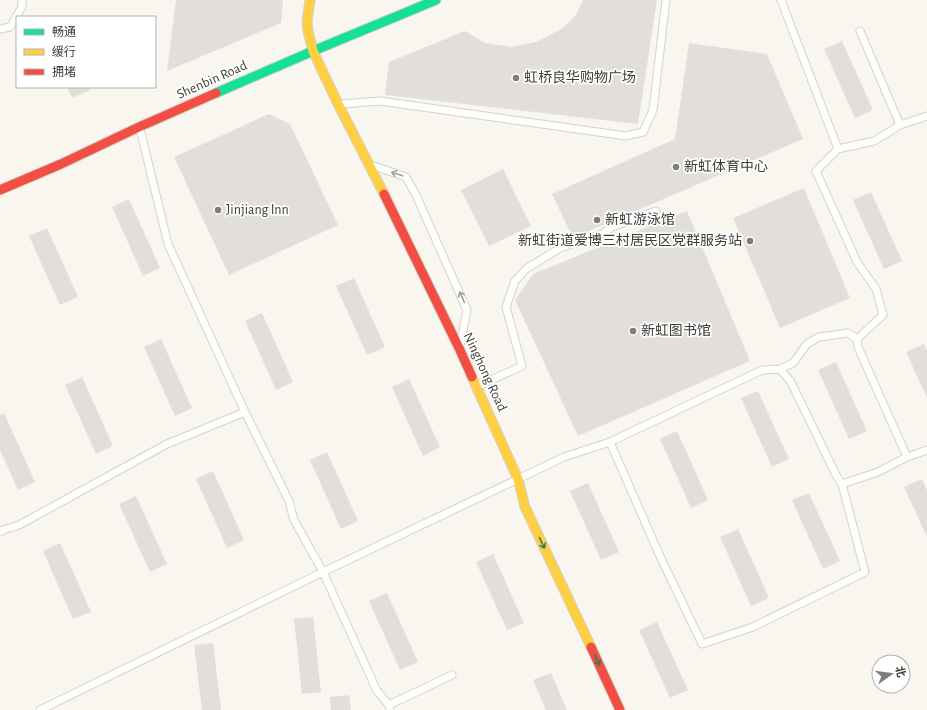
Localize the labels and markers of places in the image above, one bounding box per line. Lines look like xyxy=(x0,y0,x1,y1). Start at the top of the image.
place label: 虹桥良华购物广场 xyxy=(524,69,636,85)
marker: 虹桥良华购物广场 xyxy=(511,73,521,83)
place label: 新虹体育中心 xyxy=(684,159,768,174)
marker: 新虹体育中心 xyxy=(671,162,681,172)
place label: Jinjiang Inn xyxy=(226,203,289,217)
marker: Jinjiang Inn xyxy=(213,205,223,215)
place label: 新虹游泳馆 xyxy=(605,212,675,227)
marker: 新虹游泳馆 xyxy=(592,215,602,225)
place label: 新虹街道爱博三村居民区党群服务站 xyxy=(518,232,742,248)
marker: 新虹街道爱博三村居民区党群服务站 xyxy=(745,236,755,246)
place label: 新虹图书馆 xyxy=(641,323,711,338)
marker: 新虹图书馆 xyxy=(628,326,638,336)

